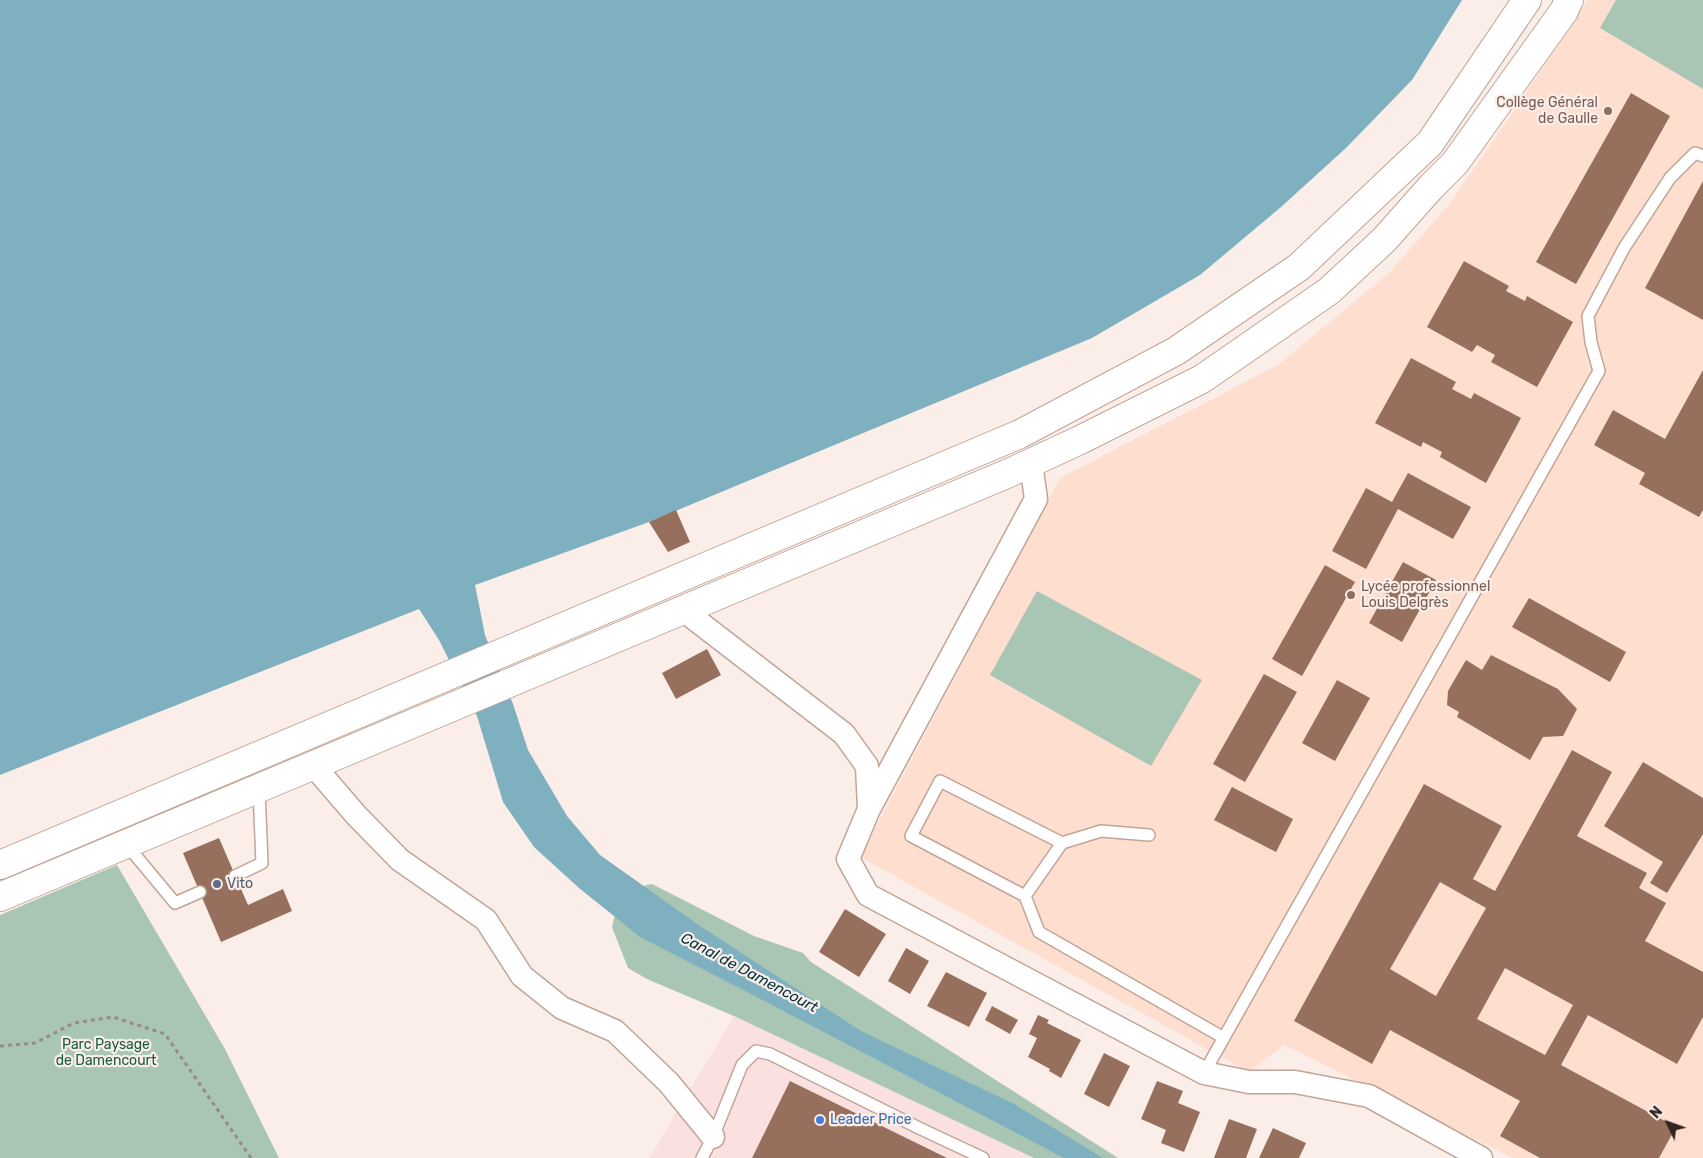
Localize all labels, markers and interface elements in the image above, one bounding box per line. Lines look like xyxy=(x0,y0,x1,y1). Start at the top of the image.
place label: Collège Général de Gaulle xyxy=(1496,95,1598,128)
marker: Collège Général de Gaulle xyxy=(1602,105,1614,117)
place label: Lycée professionnel Louis Delgrès xyxy=(1361,579,1490,612)
marker: Lycée professionnel Louis Delgrès xyxy=(1345,589,1357,601)
place label: Vito xyxy=(227,876,253,892)
marker: Vito xyxy=(211,878,223,890)
water label: Canal de Damencourt xyxy=(678,929,820,1017)
park label: Parc Paysage de Damencourt xyxy=(56,1037,156,1070)
north arrow xyxy=(1643,1098,1693,1148)
text: N xyxy=(1647,1103,1666,1122)
place label: Leader Price xyxy=(830,1112,911,1128)
marker: Leader Price xyxy=(814,1114,826,1126)

